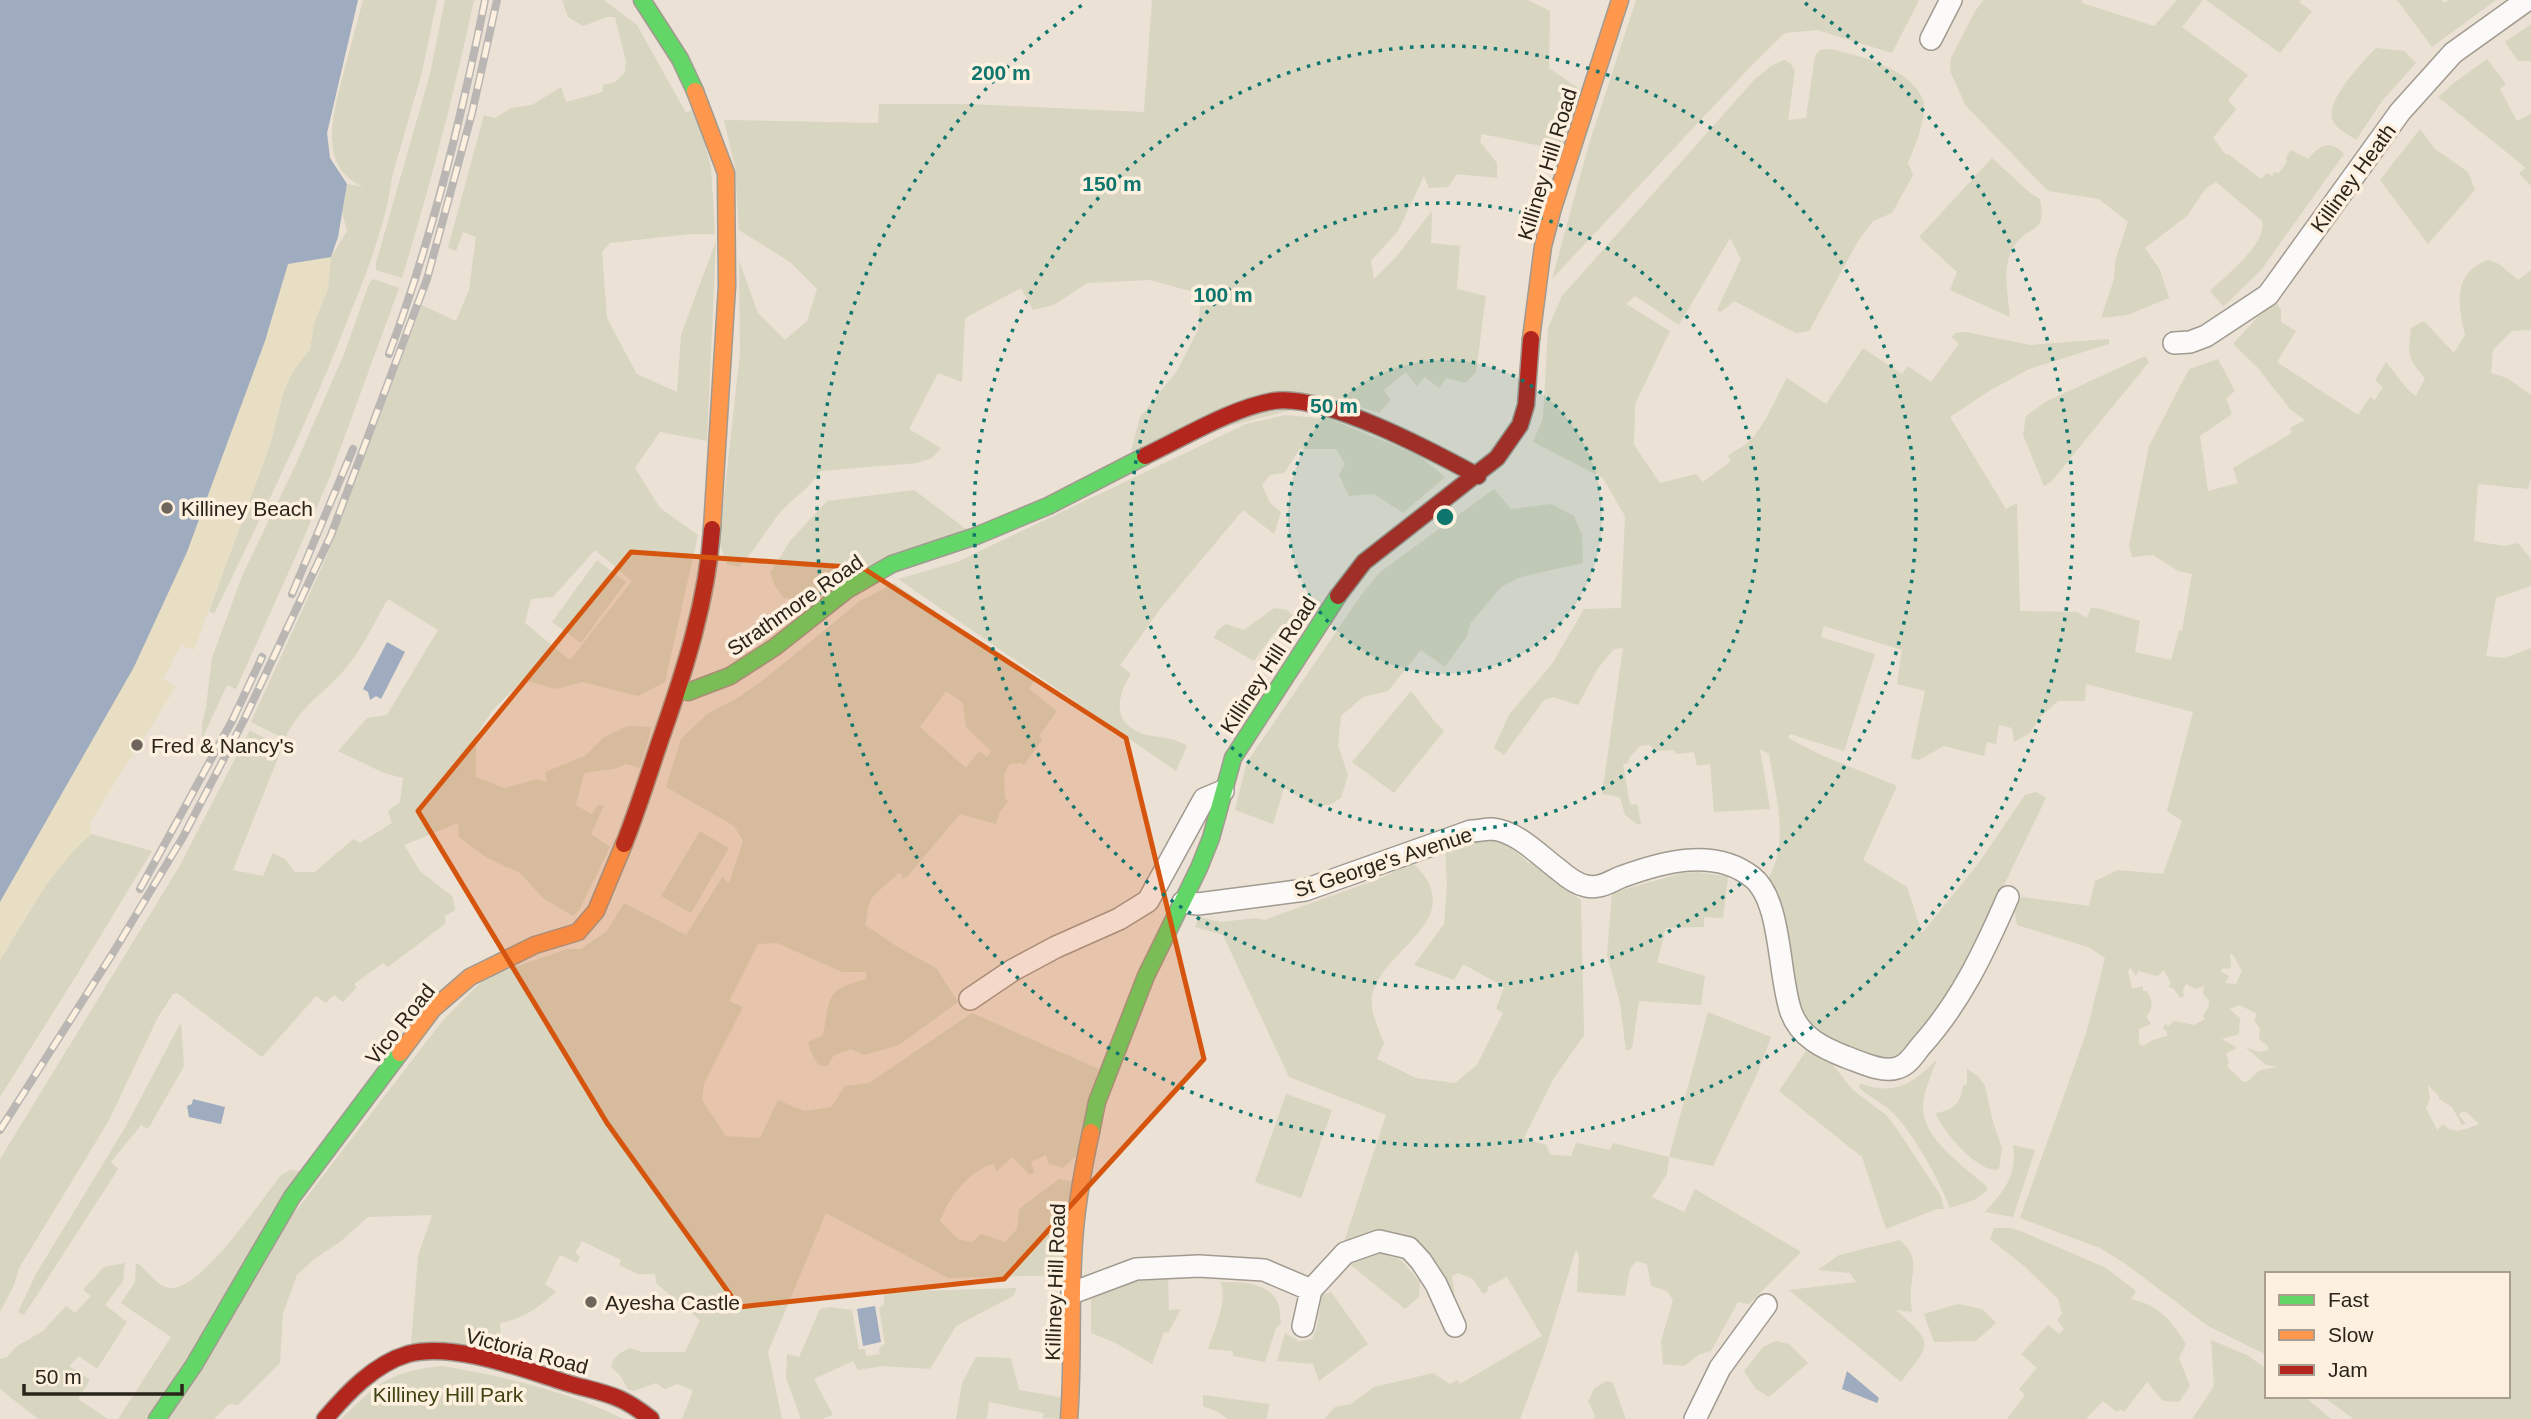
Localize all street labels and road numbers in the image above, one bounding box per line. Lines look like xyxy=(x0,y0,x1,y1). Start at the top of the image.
street label: Killiney Hill Road xyxy=(1513,85,1581,243)
street label: Killiney Heath xyxy=(2306,119,2400,237)
street label: Strathmore Road xyxy=(723,550,867,660)
street label: Killiney Hill Road xyxy=(1215,593,1321,737)
street label: St George's Avenue xyxy=(1291,822,1475,902)
street label: Vico Road xyxy=(361,979,439,1069)
street label: Killiney Hill Road xyxy=(1041,1203,1069,1361)
street label: Victoria Road xyxy=(463,1324,591,1378)

